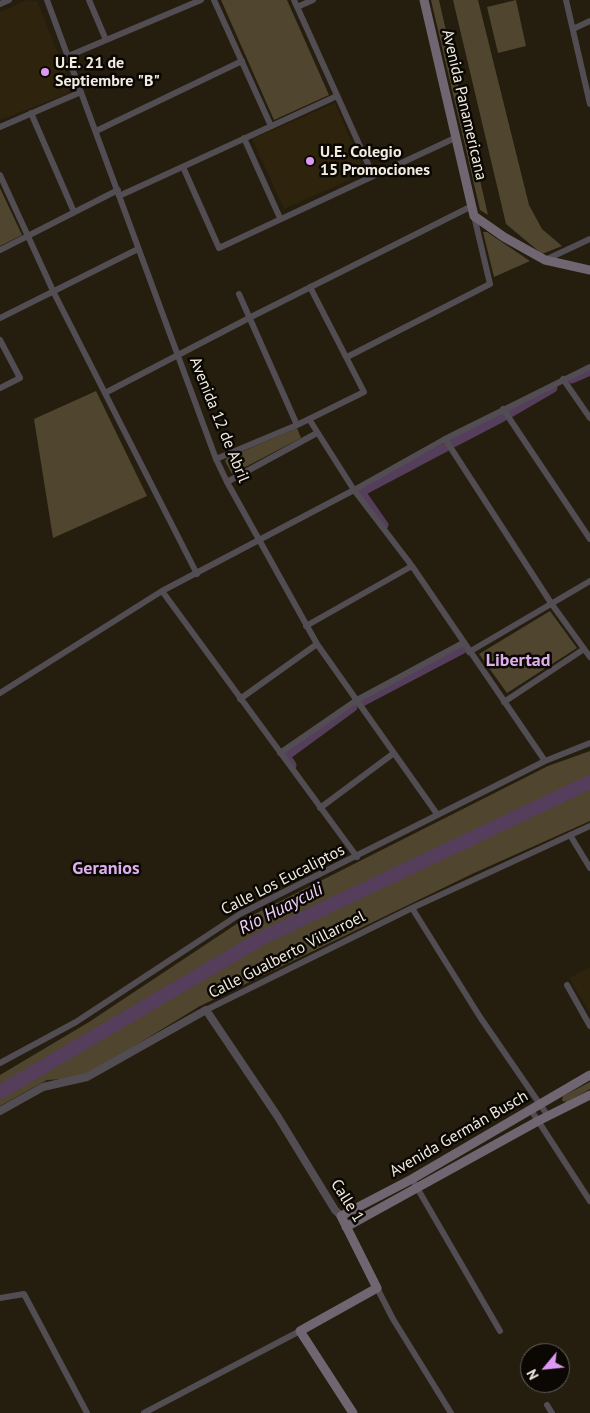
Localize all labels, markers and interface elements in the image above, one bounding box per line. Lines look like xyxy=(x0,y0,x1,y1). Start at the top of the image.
street label: Avenida Panamericana xyxy=(437,28,491,182)
place label: U.E. 21 de Septiembre "B" xyxy=(55,53,160,91)
marker: U.E. 21 de Septiembre "B" xyxy=(39,66,51,78)
place label: U.E. Colegio 15 Promociones xyxy=(320,142,430,180)
marker: U.E. Colegio 15 Promociones xyxy=(304,155,316,167)
street label: Avenida 12 de Abril xyxy=(185,355,253,485)
district label: Libertad xyxy=(486,650,550,672)
street label: Calle Los Eucaliptos xyxy=(218,841,348,919)
district label: Geranios xyxy=(72,858,140,880)
water label: Río Huayculi xyxy=(235,879,327,939)
street label: Calle Gualberto Villarroel xyxy=(205,907,369,1003)
street label: Avenida Germán Busch xyxy=(387,1087,531,1181)
street label: Calle 1 xyxy=(326,1176,368,1226)
north arrow xyxy=(520,1343,570,1393)
text: N xyxy=(523,1366,543,1383)

